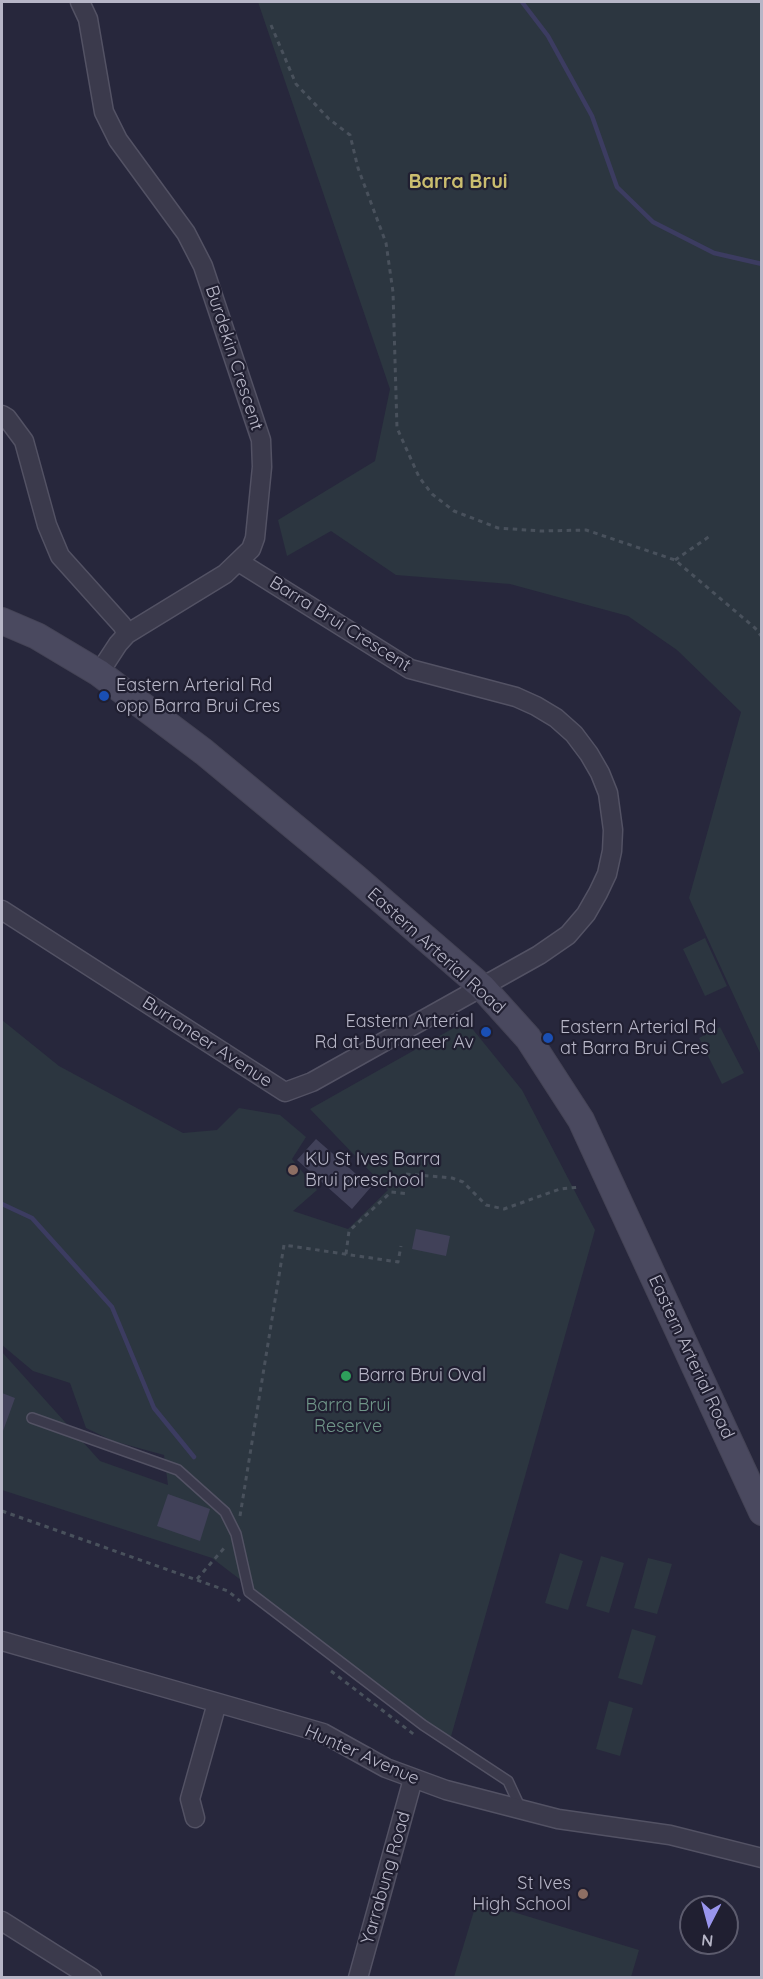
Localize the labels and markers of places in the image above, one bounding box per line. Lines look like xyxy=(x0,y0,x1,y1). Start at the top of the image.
place label: Eastern Arterial Rd opp Barra Brui Cres xyxy=(116,675,280,718)
marker: Eastern Arterial Rd opp Barra Brui Cres xyxy=(97,689,111,703)
place label: Eastern Arterial Rd at Burraneer Av xyxy=(315,1011,474,1054)
place label: Eastern Arterial Rd at Barra Brui Cres xyxy=(560,1017,716,1060)
marker: Eastern Arterial Rd at Burraneer Av xyxy=(479,1025,493,1039)
marker: Eastern Arterial Rd at Barra Brui Cres xyxy=(541,1031,555,1045)
place label: KU St Ives Barra Brui preschool xyxy=(305,1149,440,1192)
marker: KU St Ives Barra Brui preschool xyxy=(286,1163,300,1177)
place label: Barra Brui Oval xyxy=(358,1365,486,1387)
marker: Barra Brui Oval xyxy=(339,1369,353,1383)
place label: St Ives High School xyxy=(472,1873,571,1916)
marker: St Ives High School xyxy=(576,1887,590,1901)

